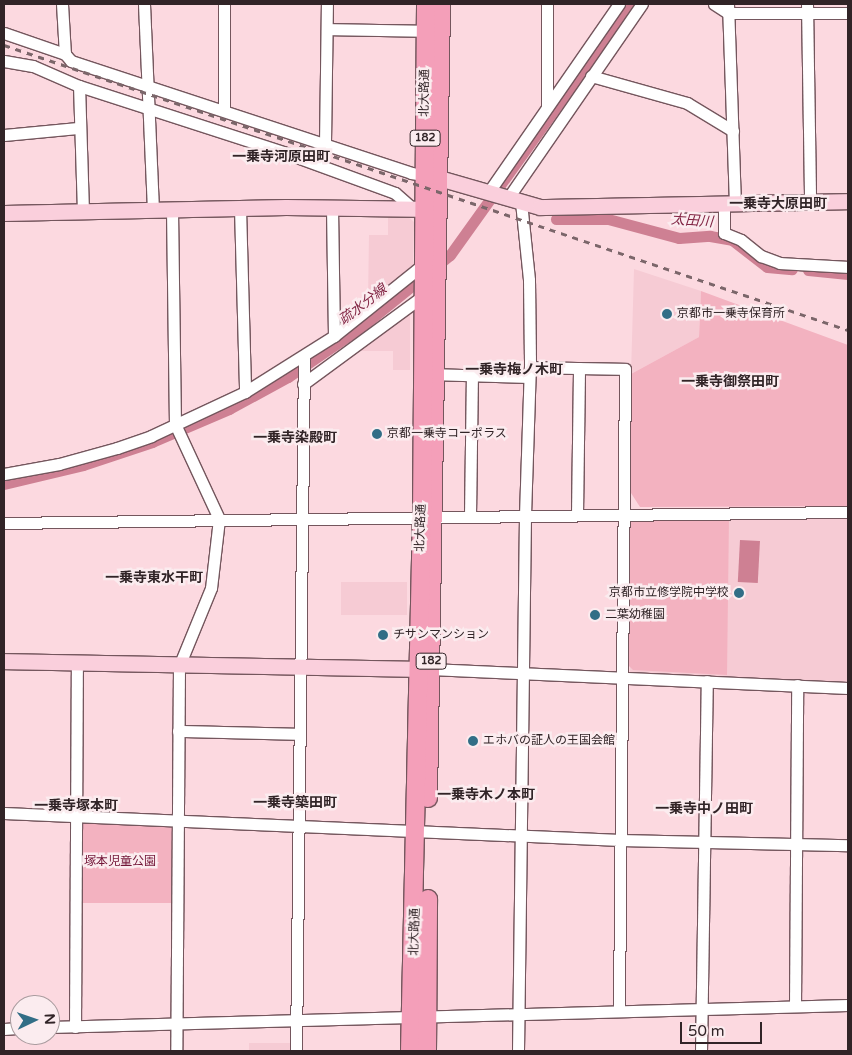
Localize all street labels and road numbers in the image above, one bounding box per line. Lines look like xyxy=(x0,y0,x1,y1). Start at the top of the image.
street label: 北大路通 xyxy=(417,69,433,117)
road number: 182 xyxy=(409,130,441,146)
street label: 北大路通 xyxy=(413,504,429,552)
road number: 182 xyxy=(415,652,447,669)
street label: 北大路通 xyxy=(407,908,423,956)

